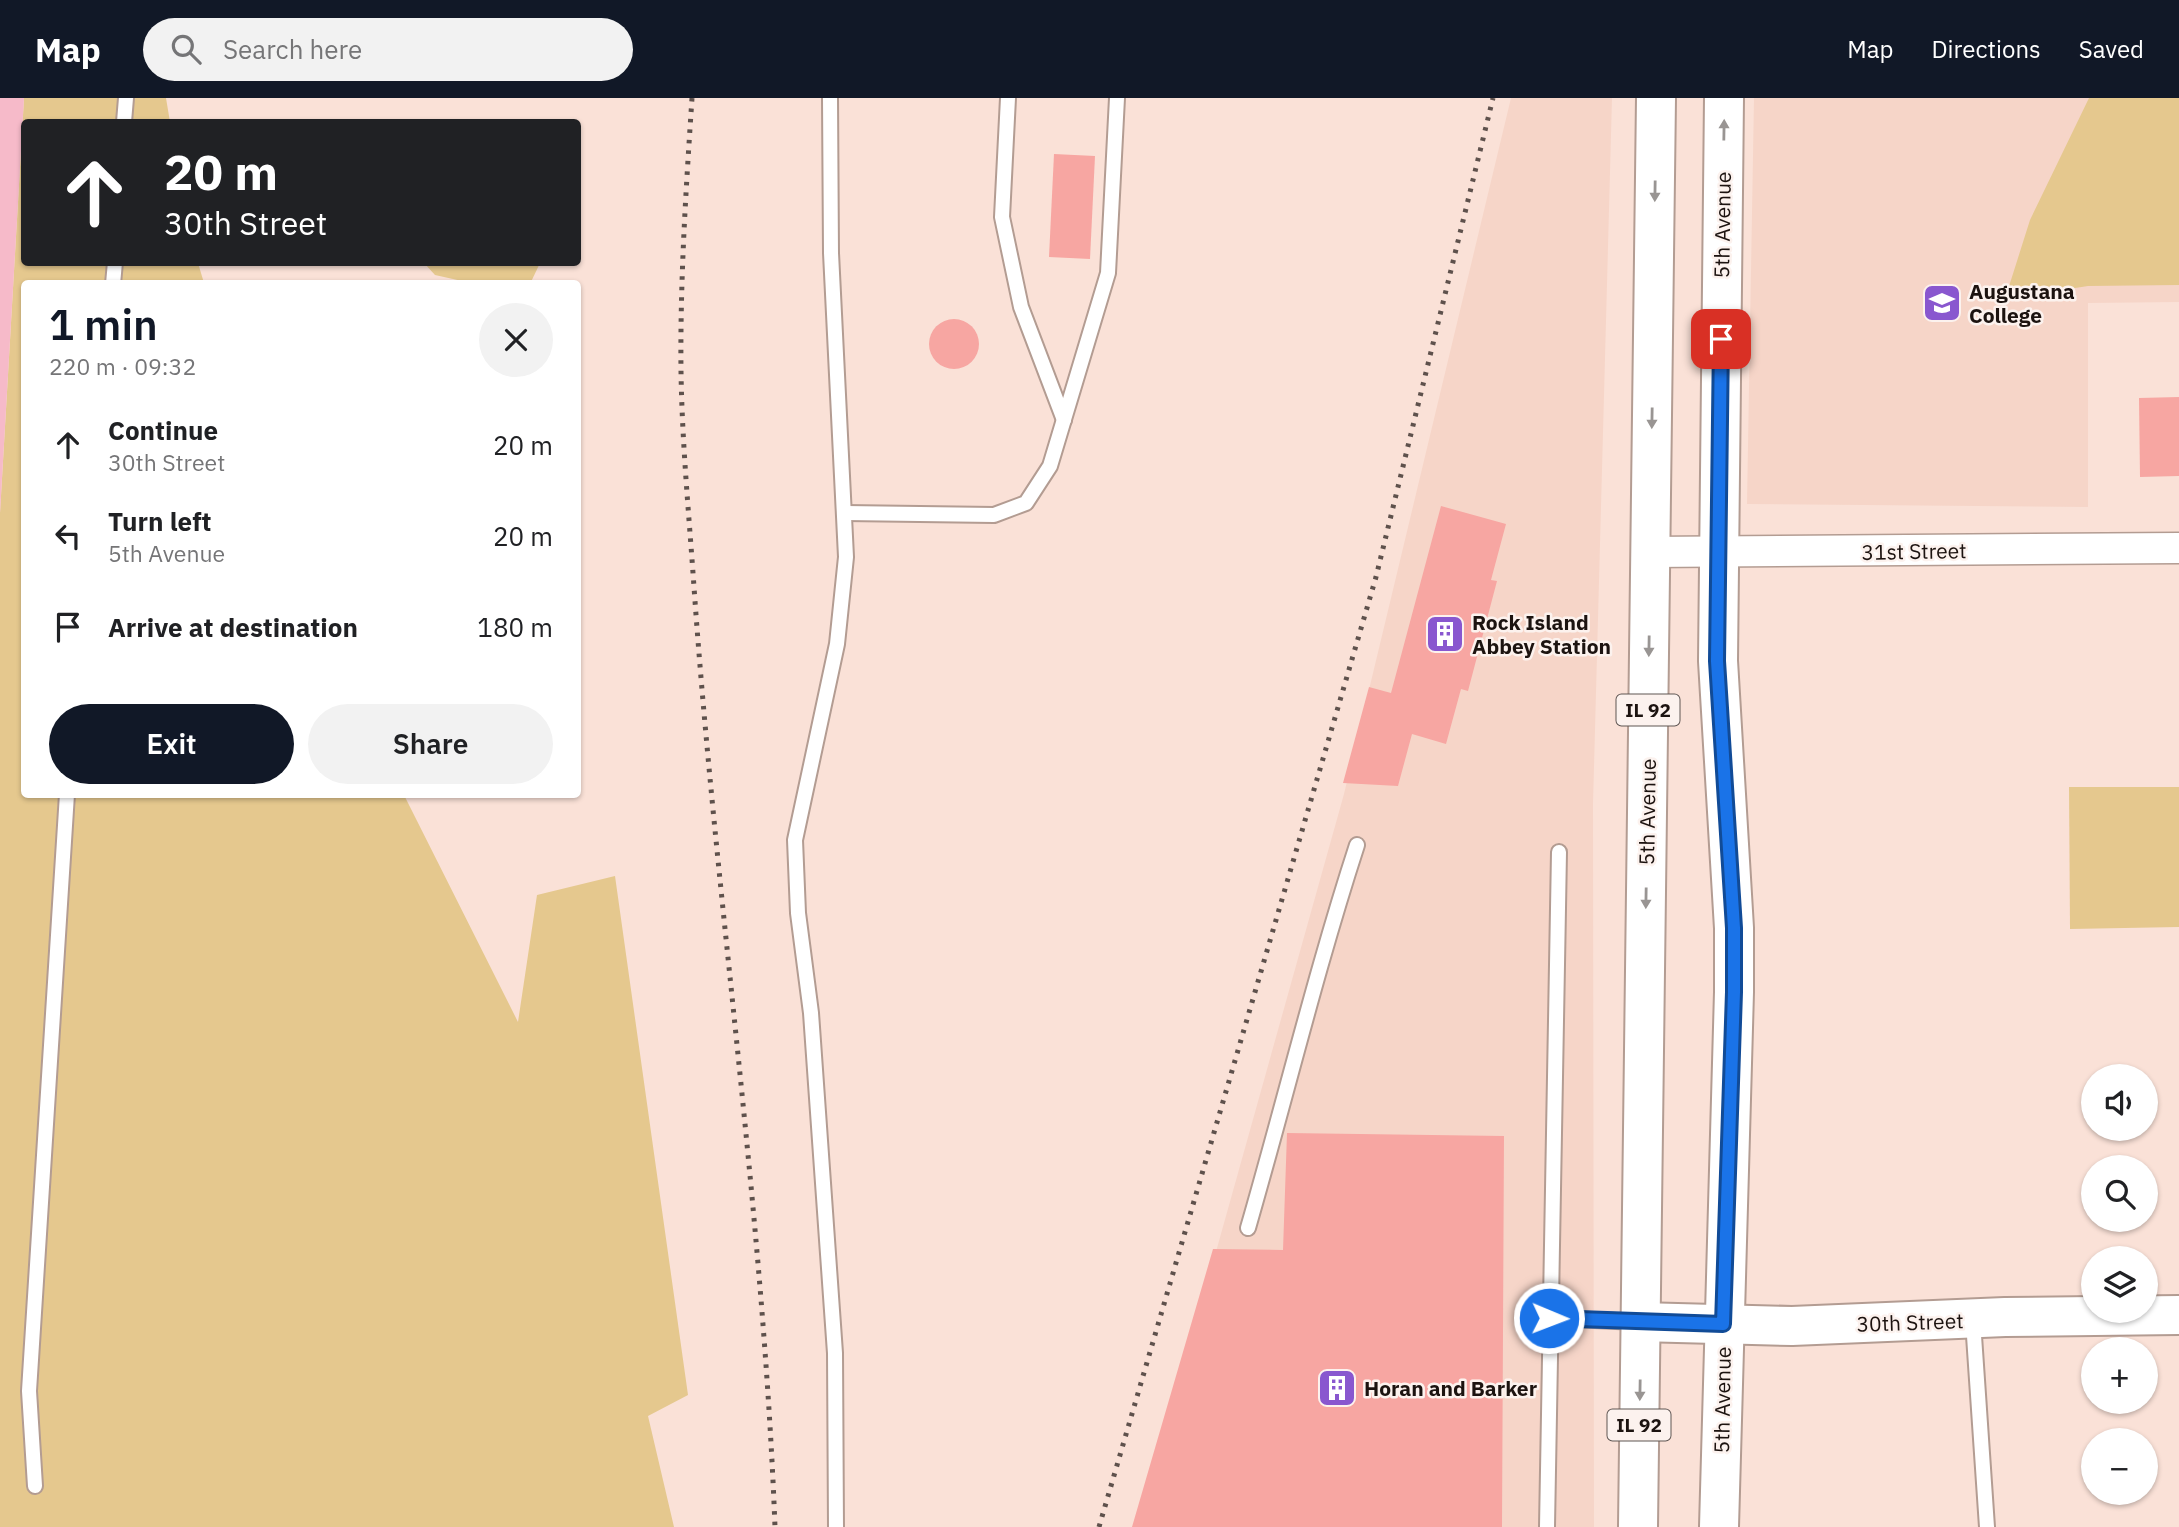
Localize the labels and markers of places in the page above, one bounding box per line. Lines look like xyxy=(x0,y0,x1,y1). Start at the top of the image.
place label: Augustana College xyxy=(1969,277,2075,329)
school or university icon: Augustana College xyxy=(1921,282,1963,324)
pin xyxy=(1691,309,1751,369)
place label: Rock Island Abbey Station xyxy=(1472,608,1611,660)
building icon: Rock Island Abbey Station xyxy=(1424,613,1466,655)
building icon: Horan and Barker xyxy=(1316,1367,1358,1409)
place label: Horan and Barker xyxy=(1364,1374,1538,1402)

